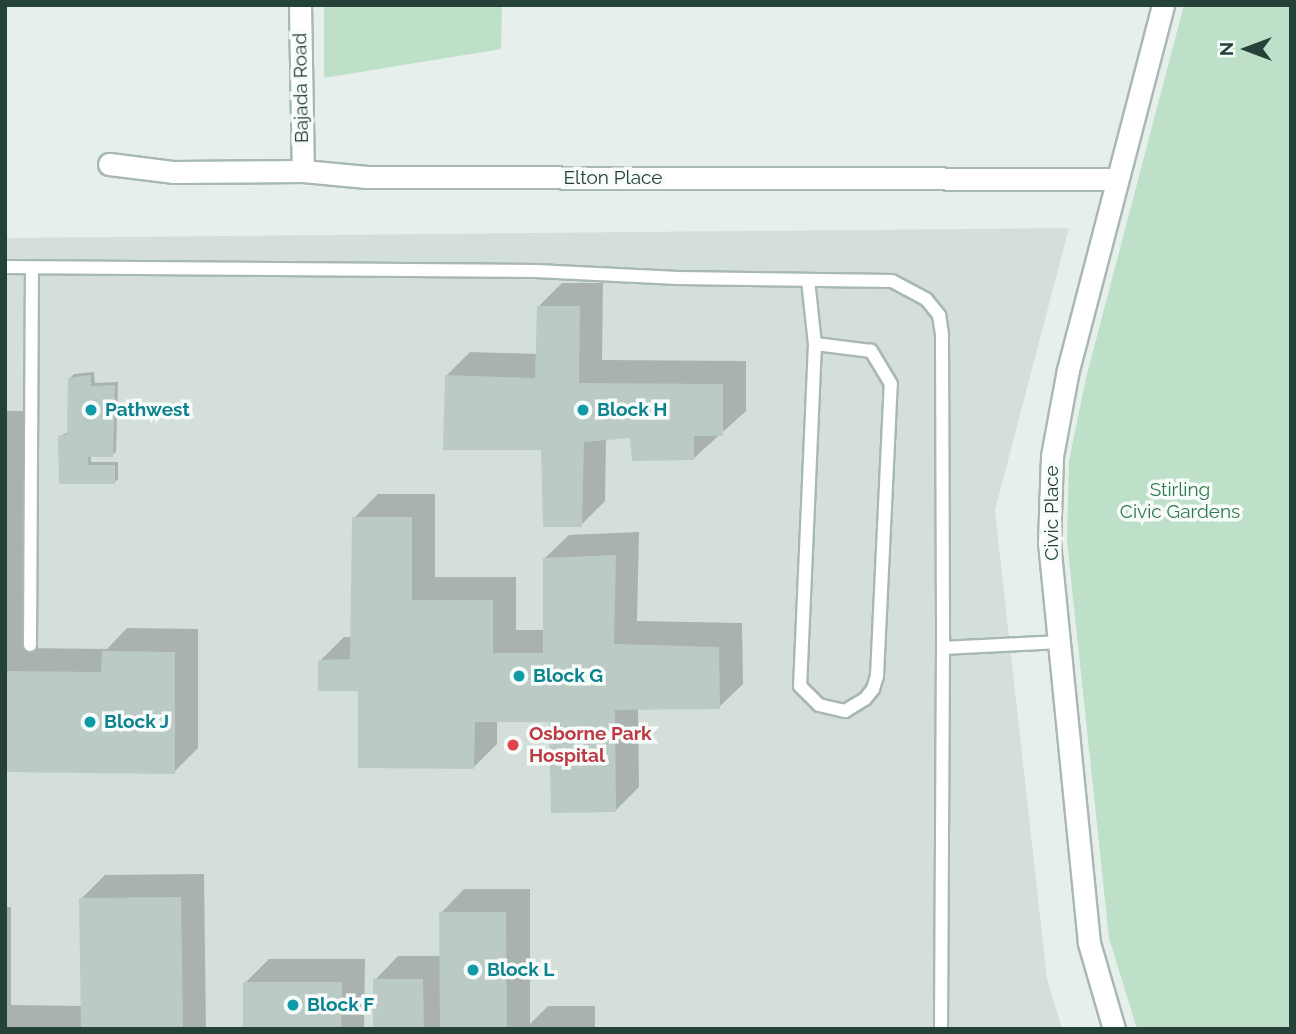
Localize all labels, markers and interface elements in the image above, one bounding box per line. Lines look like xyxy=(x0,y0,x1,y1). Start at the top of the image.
north arrow xyxy=(1212,14,1282,84)
street label: Bajada Road xyxy=(289,33,313,143)
text: N xyxy=(1215,42,1237,56)
street label: Elton Place xyxy=(564,167,662,189)
place label: Pathwest xyxy=(105,399,190,421)
place label: Block H xyxy=(597,399,667,421)
marker: Pathwest xyxy=(83,402,99,418)
marker: Block H xyxy=(575,402,591,418)
street label: Civic Place xyxy=(1041,465,1063,561)
park label: Stirling Civic Gardens xyxy=(1120,479,1240,523)
place label: Block G xyxy=(533,665,603,687)
marker: Block G xyxy=(511,668,527,684)
place label: Block J xyxy=(104,711,170,733)
marker: Block J xyxy=(82,714,98,730)
place label: Osborne Park Hospital xyxy=(529,723,652,767)
marker: Osborne Park Hospital xyxy=(503,735,523,755)
place label: Block L xyxy=(487,959,554,981)
marker: Block L xyxy=(465,962,481,978)
place label: Block F xyxy=(307,994,374,1016)
marker: Block F xyxy=(285,997,301,1013)

